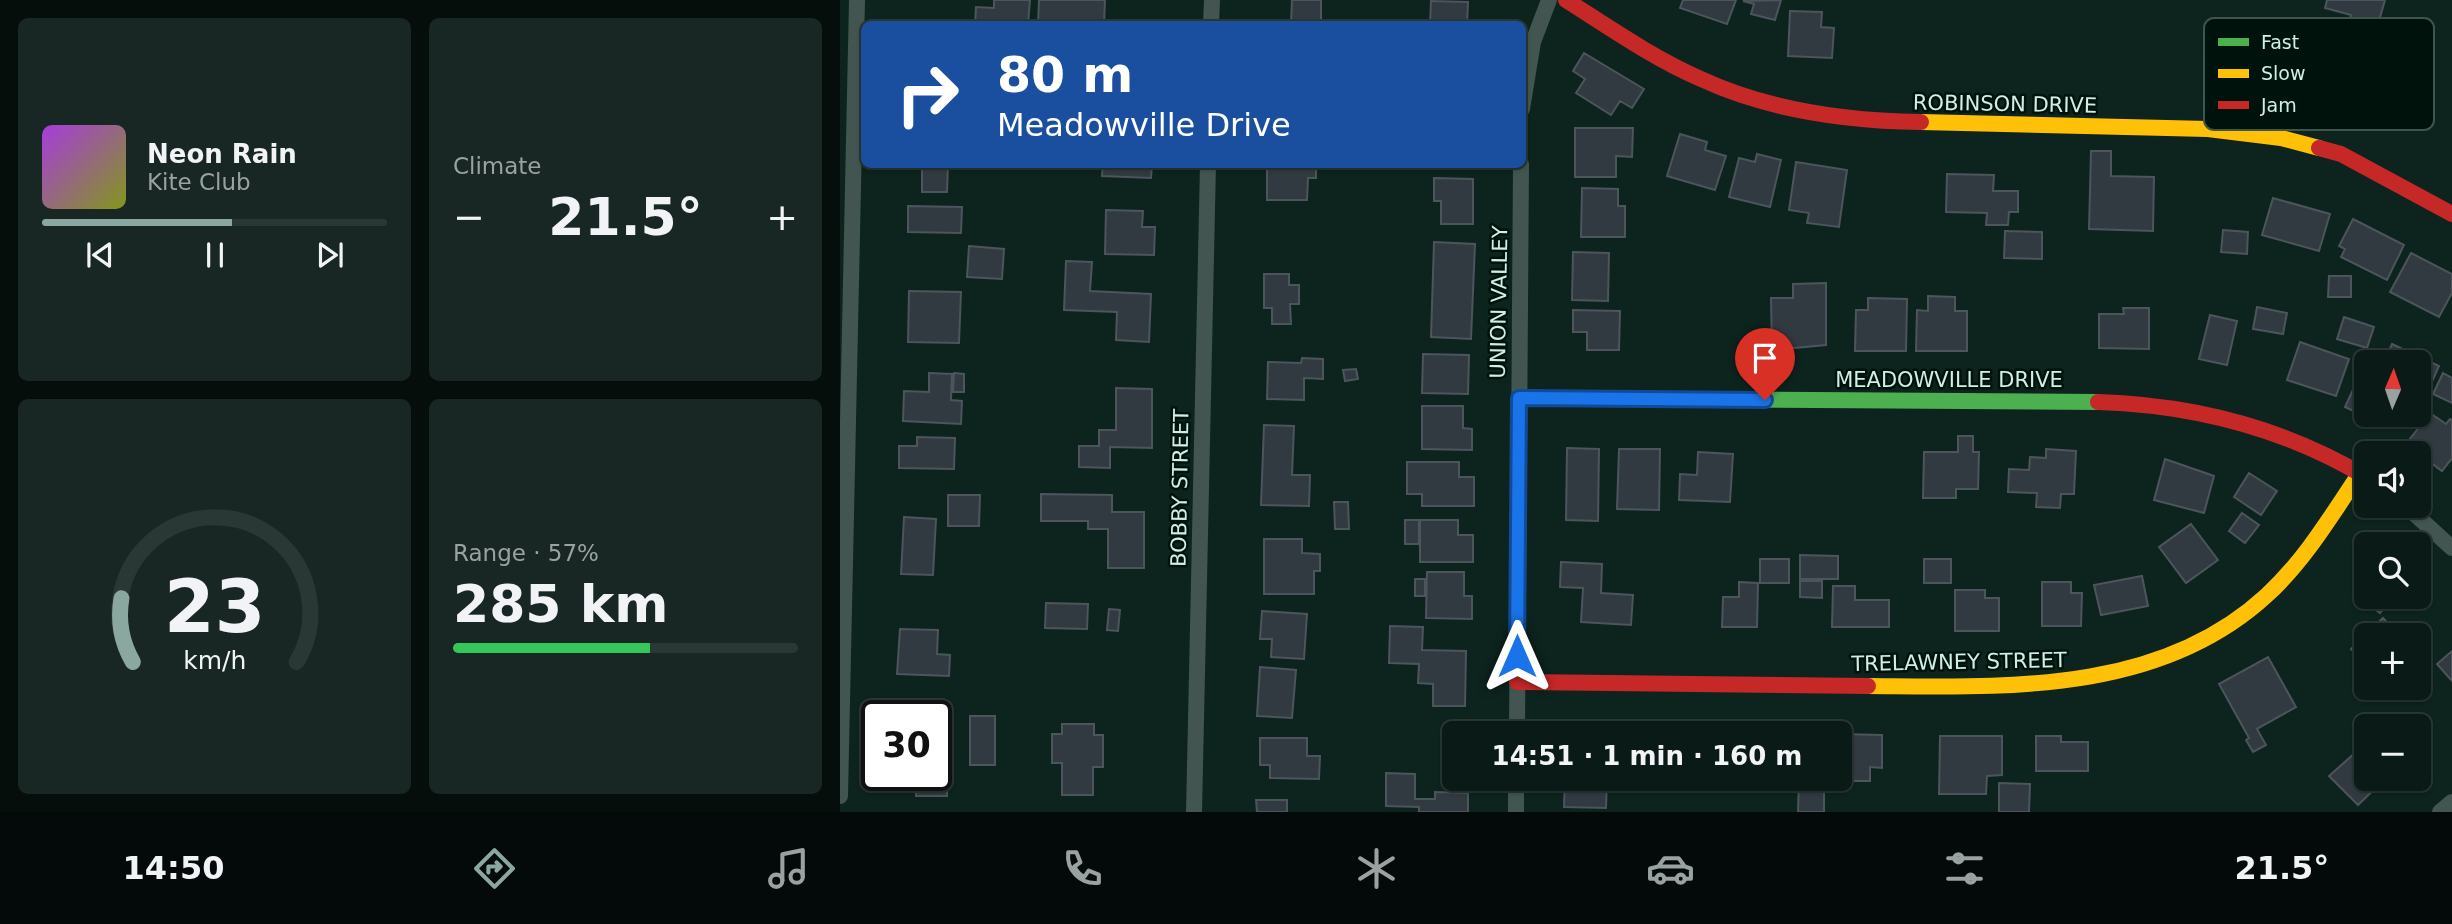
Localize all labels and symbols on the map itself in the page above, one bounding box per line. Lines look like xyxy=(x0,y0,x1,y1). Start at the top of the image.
legend xyxy=(2204,18,2434,130)
text: Fast xyxy=(2261,31,2299,53)
text: Slow xyxy=(2261,62,2306,84)
street label: ROBINSON DRIVE xyxy=(1913,90,2097,118)
text: Jam xyxy=(2260,94,2297,116)
street label: UNION VALLEY xyxy=(1486,225,1512,379)
pin xyxy=(1735,328,1795,400)
north arrow xyxy=(2354,350,2431,427)
street label: MEADOWVILLE DRIVE xyxy=(1835,368,2063,392)
street label: BOBBY STREET xyxy=(1167,409,1193,567)
position arrow xyxy=(1480,619,1554,693)
street label: TRELAWNEY STREET xyxy=(1850,648,2067,676)
speed limit sign: 30 xyxy=(861,700,952,791)

